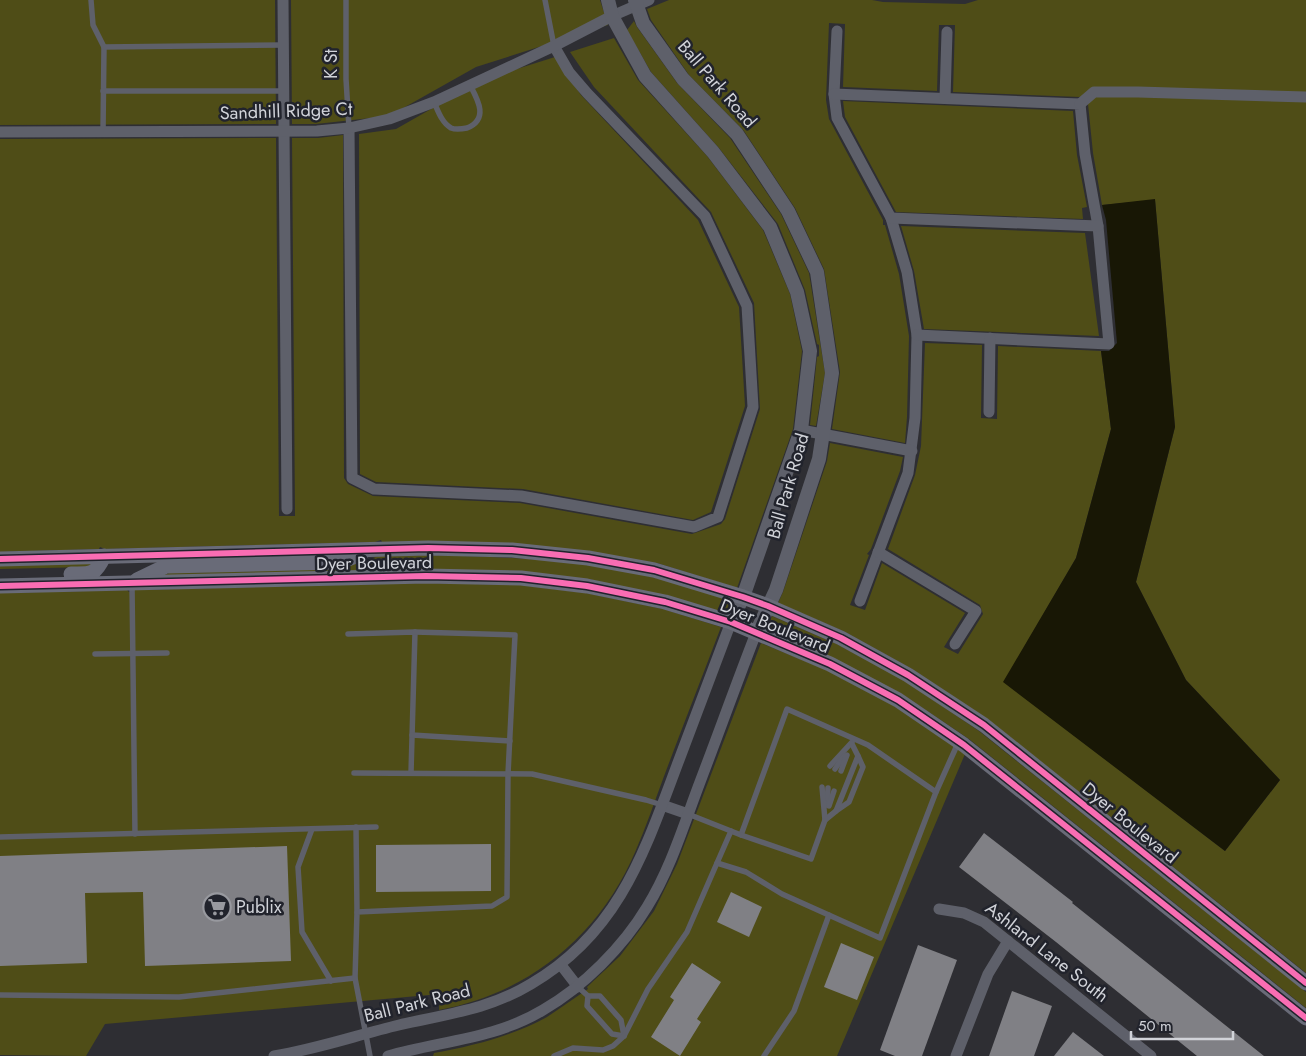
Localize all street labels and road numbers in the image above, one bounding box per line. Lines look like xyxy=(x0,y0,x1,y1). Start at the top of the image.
street label: Ball Park Road xyxy=(672,34,762,134)
street label: K St xyxy=(318,48,344,79)
street label: Sandhill Ridge Ct xyxy=(219,96,353,126)
street label: Ball Park Road xyxy=(761,430,815,542)
street label: Dyer Boulevard xyxy=(316,549,432,577)
street label: Dyer Boulevard xyxy=(716,592,834,660)
street label: Dyer Boulevard xyxy=(1077,776,1183,870)
street label: Ashland Lane South xyxy=(980,895,1114,1009)
street label: Ball Park Road xyxy=(361,977,473,1029)

